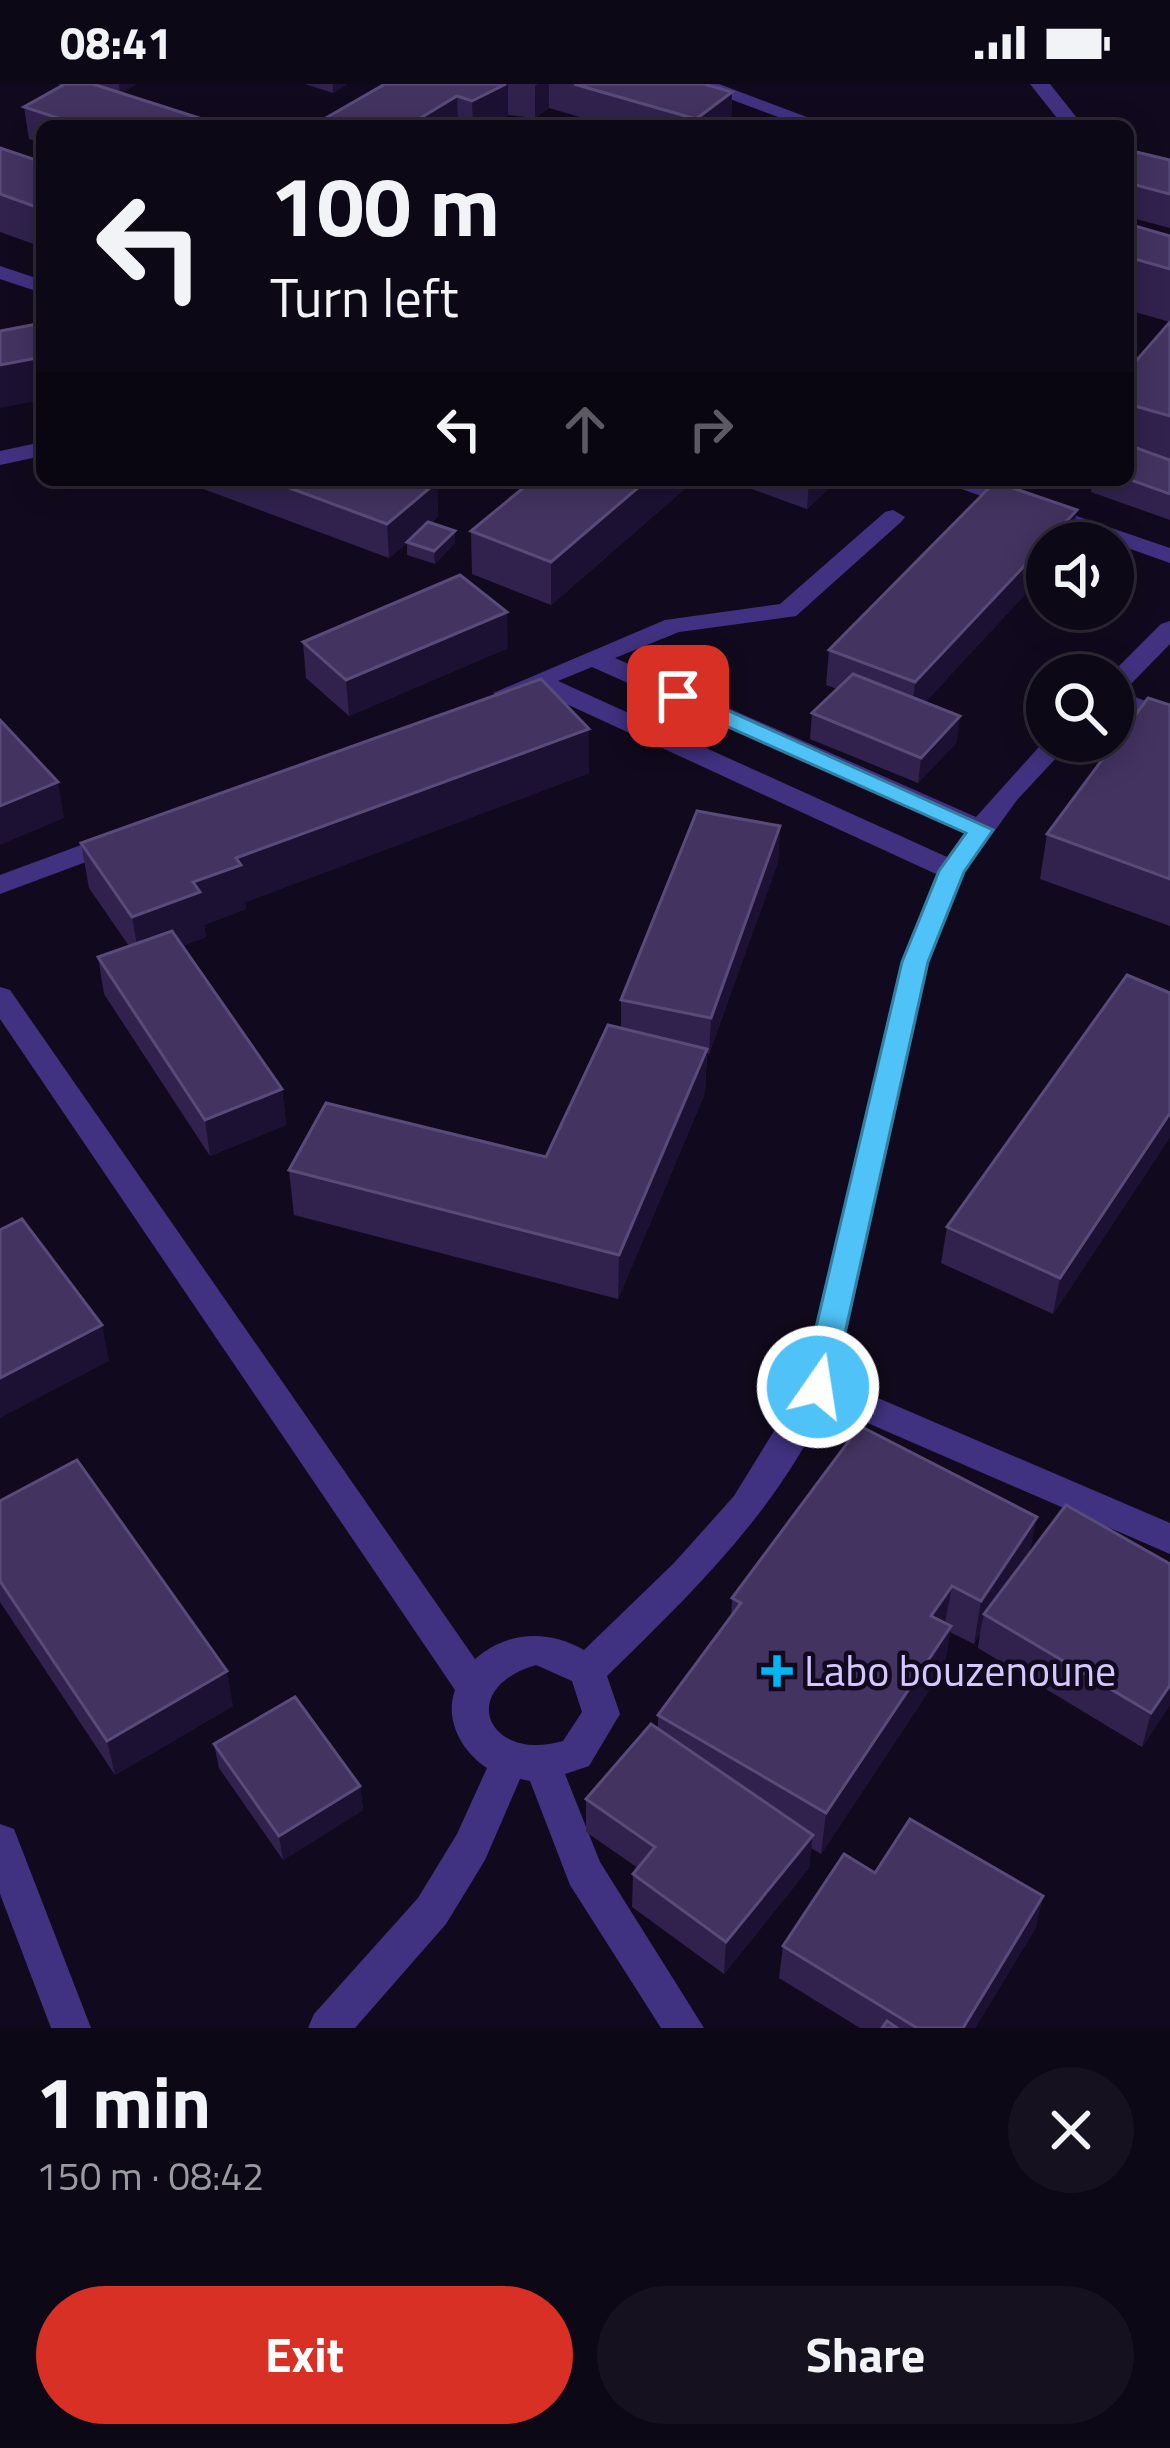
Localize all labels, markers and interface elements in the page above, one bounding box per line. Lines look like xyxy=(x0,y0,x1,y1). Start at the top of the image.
text: 08:41 xyxy=(60,8,172,76)
text: 100 m xyxy=(270,141,500,269)
icon: left xyxy=(72,168,228,324)
text: Turn left xyxy=(270,256,459,338)
icon: left xyxy=(426,396,492,462)
icon: ahead xyxy=(552,396,618,462)
icon: right xyxy=(678,396,744,462)
map controls xyxy=(1026,522,1134,762)
button: sound xyxy=(1026,522,1134,630)
pin xyxy=(627,645,729,747)
button: search xyxy=(1026,654,1134,762)
icon: arrive xyxy=(645,663,711,729)
position arrow xyxy=(755,1324,881,1450)
place label: Labo bouzenoune xyxy=(804,1638,1116,1702)
marker: Labo bouzenoune xyxy=(761,1655,793,1687)
text: 1 min xyxy=(36,2046,211,2156)
button: close xyxy=(1008,2067,1134,2193)
text: 150 m · 08:42 xyxy=(36,2146,264,2205)
button: Exit xyxy=(36,2286,573,2424)
button: Share xyxy=(597,2286,1134,2424)

